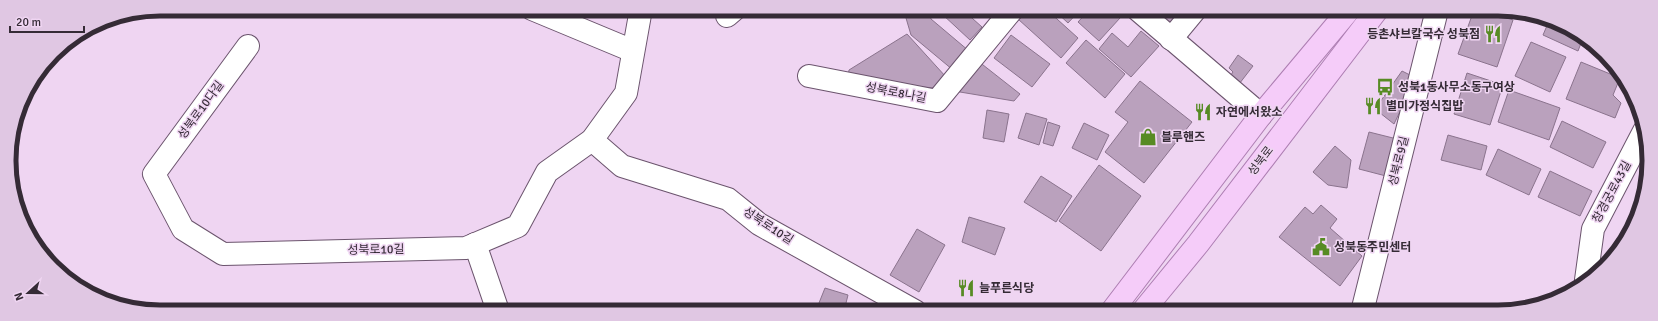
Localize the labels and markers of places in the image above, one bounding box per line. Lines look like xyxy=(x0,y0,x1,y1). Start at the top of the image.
restaurant icon: 등촌샤브칼국수 성북점 xyxy=(1483,24,1503,44)
place label: 등촌샤브칼국수 성북점 xyxy=(1367,27,1480,42)
bus stop icon: 성북1동사무소동구여상 xyxy=(1375,77,1395,97)
place label: 성북1동사무소동구여상 xyxy=(1398,80,1515,95)
restaurant icon: 별미가정식집밥 xyxy=(1363,96,1383,116)
place label: 별미가정식집밥 xyxy=(1386,99,1463,114)
restaurant icon: 자연에서왔소 xyxy=(1193,102,1213,122)
place label: 자연에서왔소 xyxy=(1216,105,1282,120)
shop icon: 블루핸즈 xyxy=(1138,127,1158,147)
place label: 블루핸즈 xyxy=(1161,130,1205,145)
public building icon: 성북동주민센터 xyxy=(1311,237,1331,257)
place label: 성북동주민센터 xyxy=(1334,240,1411,255)
restaurant icon: 늘푸른식당 xyxy=(956,278,976,298)
place label: 늘푸른식당 xyxy=(979,281,1034,296)

